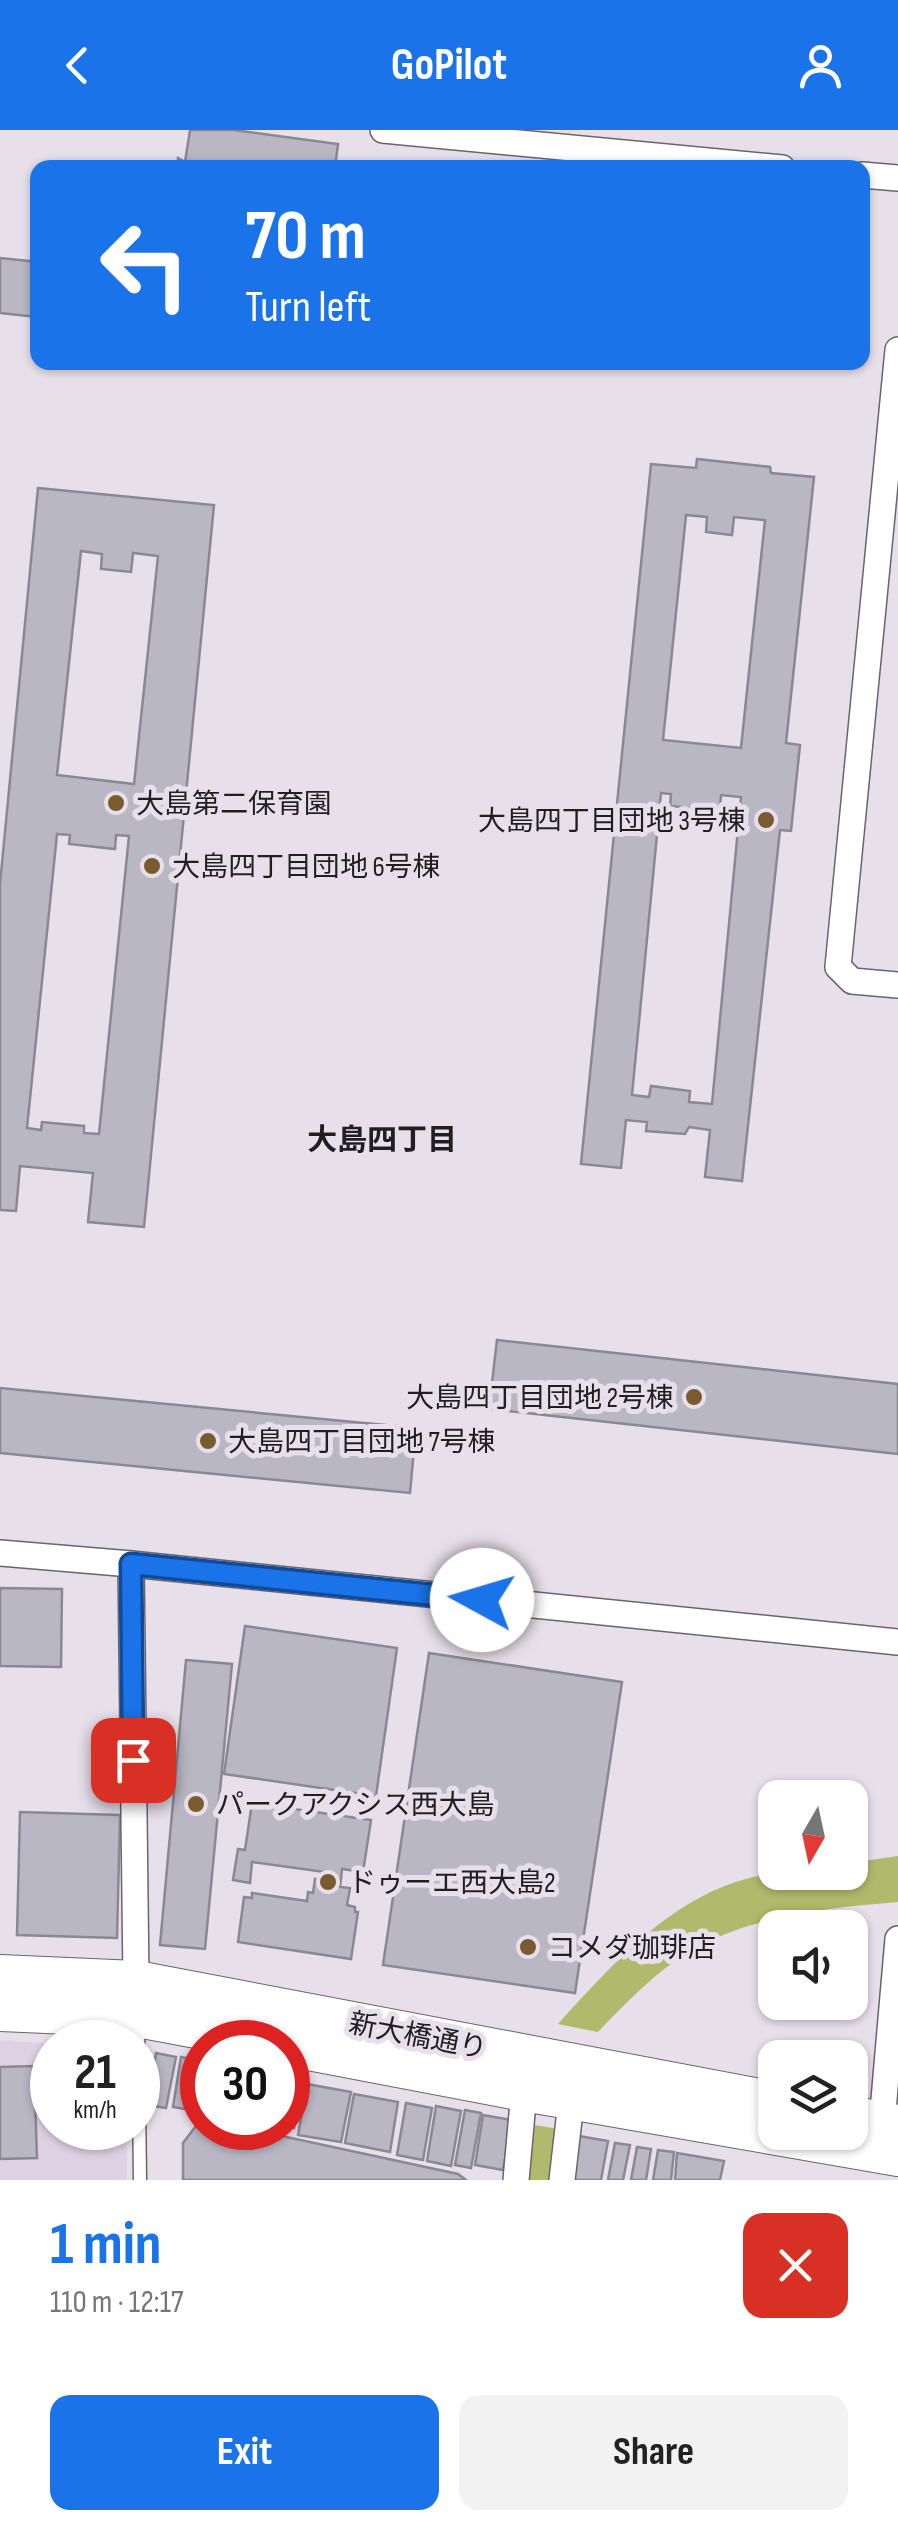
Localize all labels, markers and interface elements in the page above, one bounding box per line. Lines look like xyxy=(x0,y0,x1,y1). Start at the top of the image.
icon: back xyxy=(50,38,105,93)
text: GoPilot xyxy=(391,38,507,93)
icon: person xyxy=(793,38,848,93)
text: 70 m xyxy=(245,195,366,279)
icon: left xyxy=(80,200,210,330)
text: Turn left xyxy=(245,280,371,335)
place label: 大島第二保育園 xyxy=(136,788,332,821)
marker: 大島第二保育園 xyxy=(105,792,127,814)
place label: 大島四丁目団地 3号棟 xyxy=(478,805,746,838)
marker: 大島四丁目団地 3号棟 xyxy=(755,809,777,831)
place label: 大島四丁目団地 6号棟 xyxy=(172,851,441,884)
marker: 大島四丁目団地 6号棟 xyxy=(141,855,163,877)
district label: 大島四丁目 xyxy=(307,1123,457,1159)
place label: 大島四丁目団地 2号棟 xyxy=(406,1382,674,1415)
marker: 大島四丁目団地 2号棟 xyxy=(683,1386,705,1408)
place label: 大島四丁目団地 7号棟 xyxy=(228,1426,496,1459)
marker: 大島四丁目団地 7号棟 xyxy=(197,1430,219,1452)
position arrow xyxy=(430,1548,534,1652)
pin xyxy=(91,1718,176,1803)
icon: arrive xyxy=(106,1733,161,1788)
north arrow xyxy=(758,1780,868,1890)
map controls xyxy=(758,1780,868,2150)
place label: パークアクシス西大島 xyxy=(216,1789,495,1822)
marker: パークアクシス西大島 xyxy=(185,1793,207,1815)
place label: ドゥーエ西大島2 xyxy=(348,1867,556,1900)
marker: ドゥーエ西大島2 xyxy=(317,1871,339,1893)
button: sound xyxy=(758,1910,868,2020)
place label: コメダ珈琲店 xyxy=(548,1932,716,1965)
marker: コメダ珈琲店 xyxy=(517,1936,539,1958)
street label: 新大橋通り xyxy=(346,2007,490,2066)
speed limit sign: 30 xyxy=(180,2020,310,2150)
button: layers xyxy=(758,2040,868,2150)
text: 21 xyxy=(74,2043,116,2103)
text: km/h xyxy=(73,2095,117,2126)
text: 1 min xyxy=(50,2209,162,2281)
button: close xyxy=(743,2213,848,2318)
text: 110 m · 12:17 xyxy=(50,2283,184,2322)
button: Exit xyxy=(50,2395,439,2510)
button: Share xyxy=(459,2395,848,2510)

